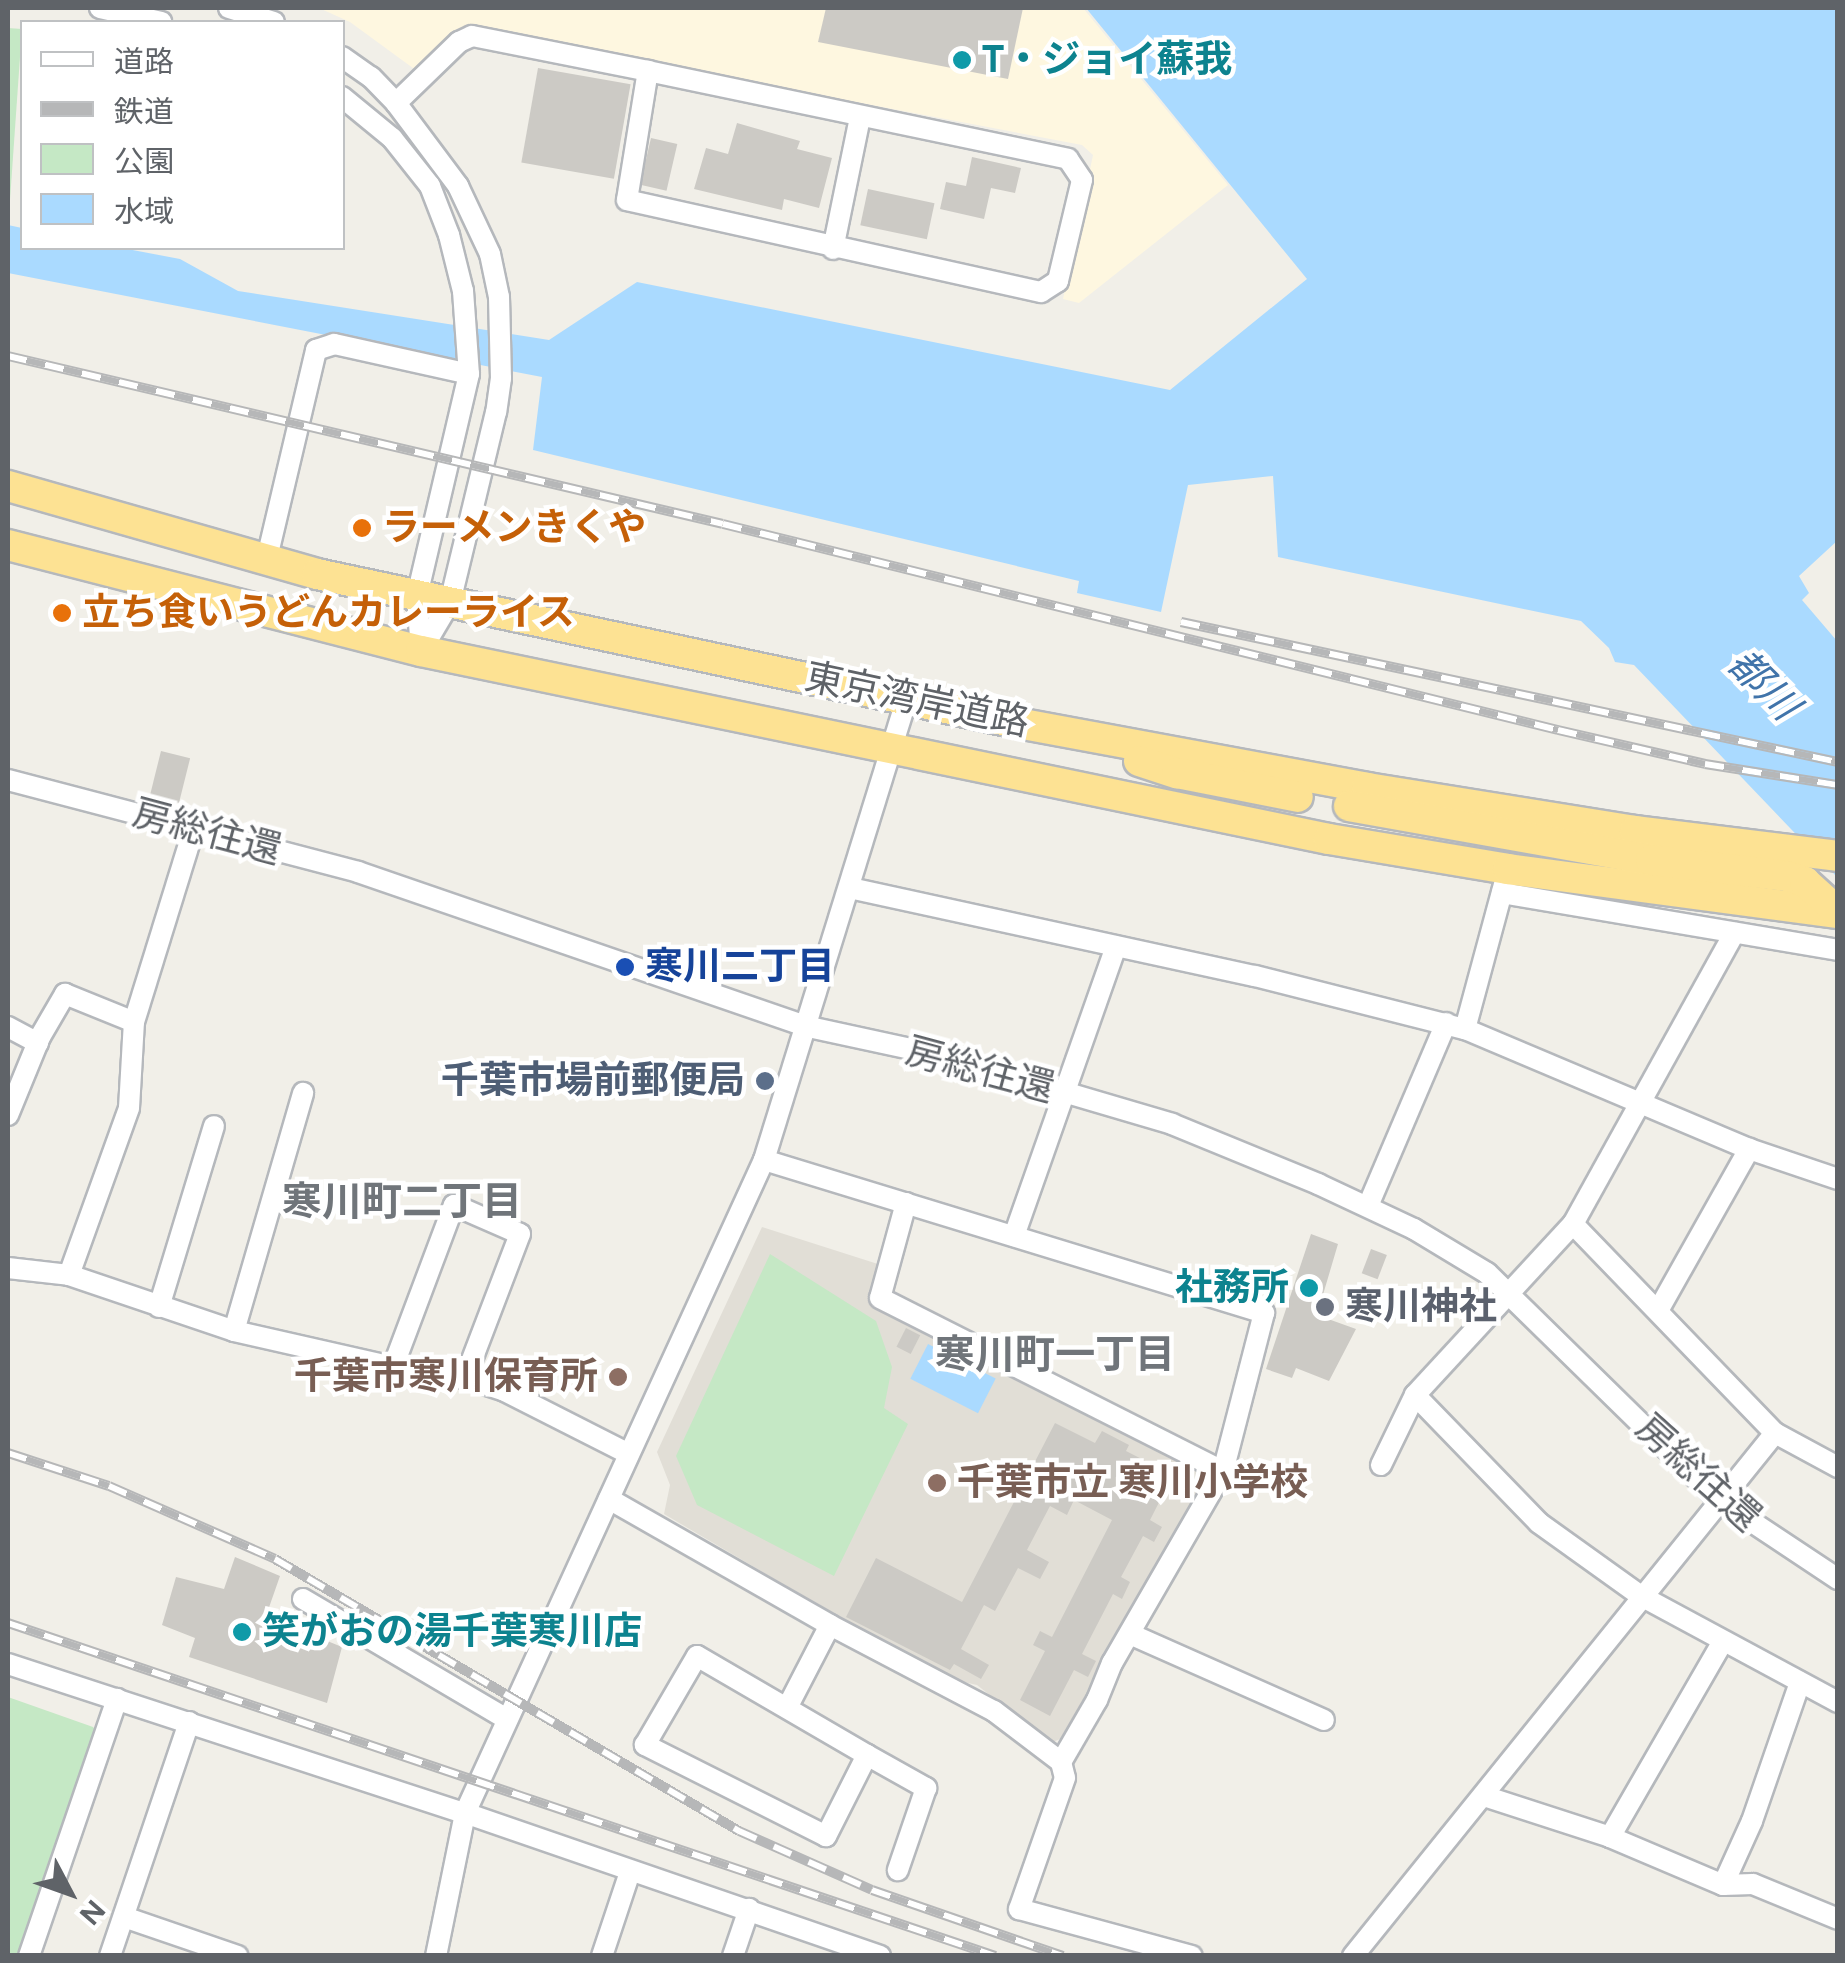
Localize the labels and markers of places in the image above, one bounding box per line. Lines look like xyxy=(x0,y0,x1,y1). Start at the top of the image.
place label: T・ジョイ蘇我 xyxy=(982,37,1232,83)
marker: T・ジョイ蘇我 xyxy=(951,49,973,71)
place label: ラーメンきくや xyxy=(382,505,648,551)
marker: ラーメンきくや xyxy=(351,517,373,539)
place label: 立ち食いうどんカレーライス xyxy=(82,590,576,636)
marker: 立ち食いうどんカレーライス xyxy=(51,602,73,624)
place label: 寒川二丁目 xyxy=(645,944,835,990)
marker: 寒川二丁目 xyxy=(614,956,636,978)
place label: 千葉市場前郵便局 xyxy=(441,1058,745,1104)
marker: 千葉市場前郵便局 xyxy=(754,1070,776,1092)
place label: 社務所 xyxy=(1175,1265,1289,1311)
marker: 社務所 xyxy=(1298,1277,1320,1299)
place label: 寒川神社 xyxy=(1345,1284,1497,1330)
marker: 寒川神社 xyxy=(1314,1296,1336,1318)
place label: 千葉市寒川保育所 xyxy=(294,1354,598,1400)
marker: 千葉市寒川保育所 xyxy=(607,1366,629,1388)
place label: 千葉市立 寒川小学校 xyxy=(957,1460,1308,1506)
marker: 千葉市立 寒川小学校 xyxy=(926,1472,948,1494)
place label: 笑がおの湯千葉寒川店 xyxy=(262,1609,642,1655)
marker: 笑がおの湯千葉寒川店 xyxy=(231,1621,253,1643)

